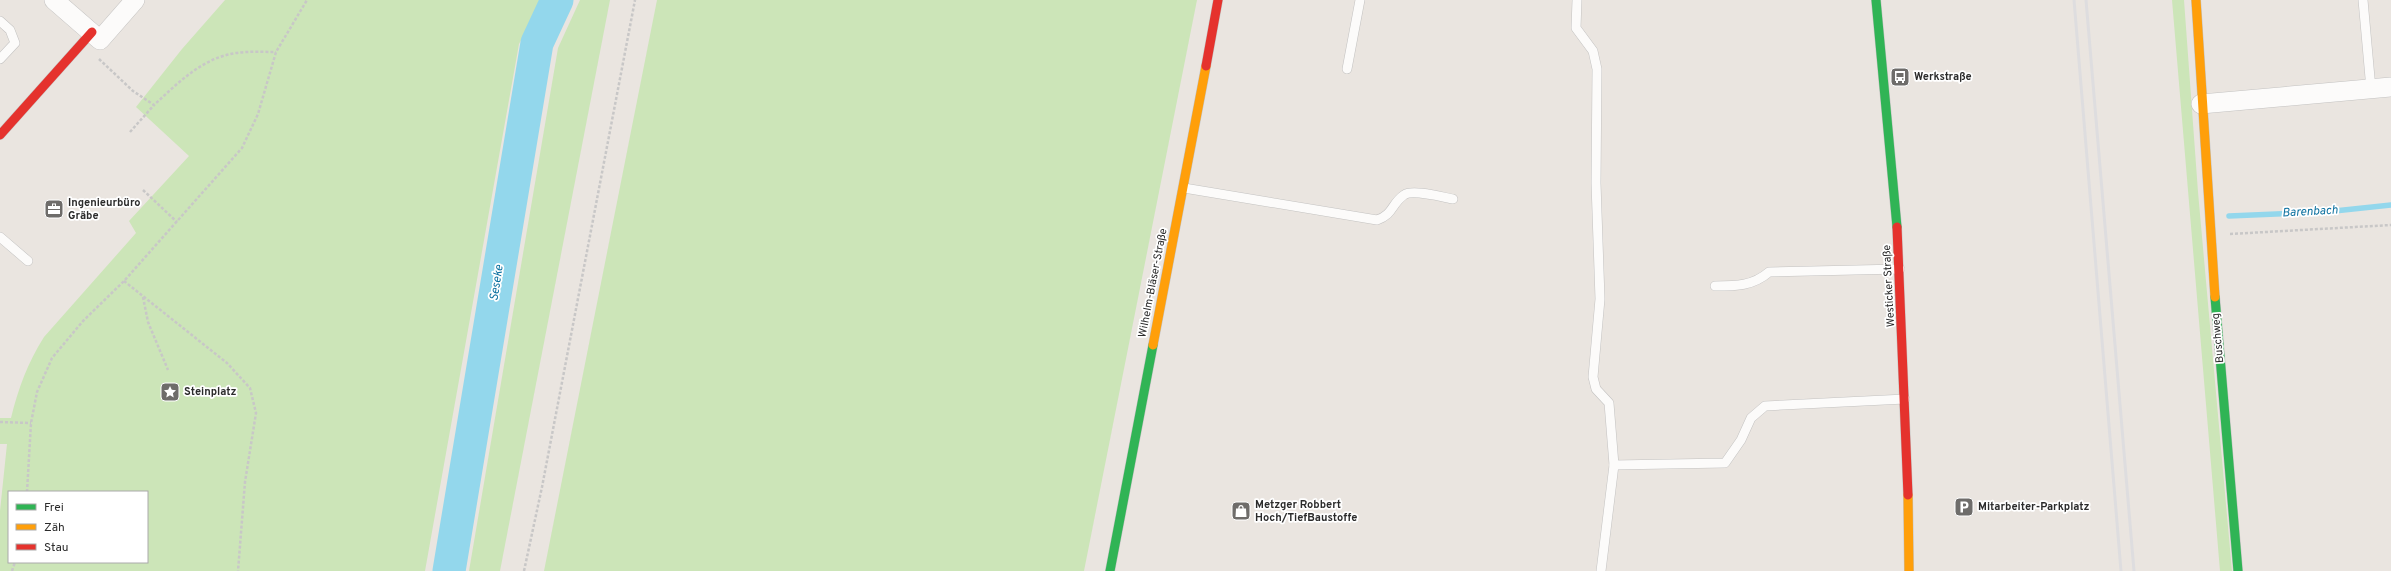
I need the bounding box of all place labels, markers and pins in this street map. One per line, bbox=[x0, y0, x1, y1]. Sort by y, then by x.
bus stop icon: Werkstraße bbox=[1889, 66, 1911, 88]
place label: Werkstraße bbox=[1914, 70, 1972, 84]
place label: Ingenieurbüro Gräbe bbox=[68, 196, 140, 223]
office icon: Ingenieurbüro Gräbe bbox=[43, 198, 65, 220]
place icon: Steinplatz bbox=[159, 381, 181, 403]
place label: Steinplatz bbox=[184, 385, 236, 399]
parking icon: Mitarbeiter-Parkplatz bbox=[1953, 496, 1975, 518]
place label: Metzger Robbert Hoch/TiefBaustoffe bbox=[1255, 498, 1357, 525]
shop icon: Metzger Robbert Hoch/TiefBaustoffe bbox=[1230, 500, 1252, 522]
place label: Mitarbeiter-Parkplatz bbox=[1978, 500, 2090, 514]

